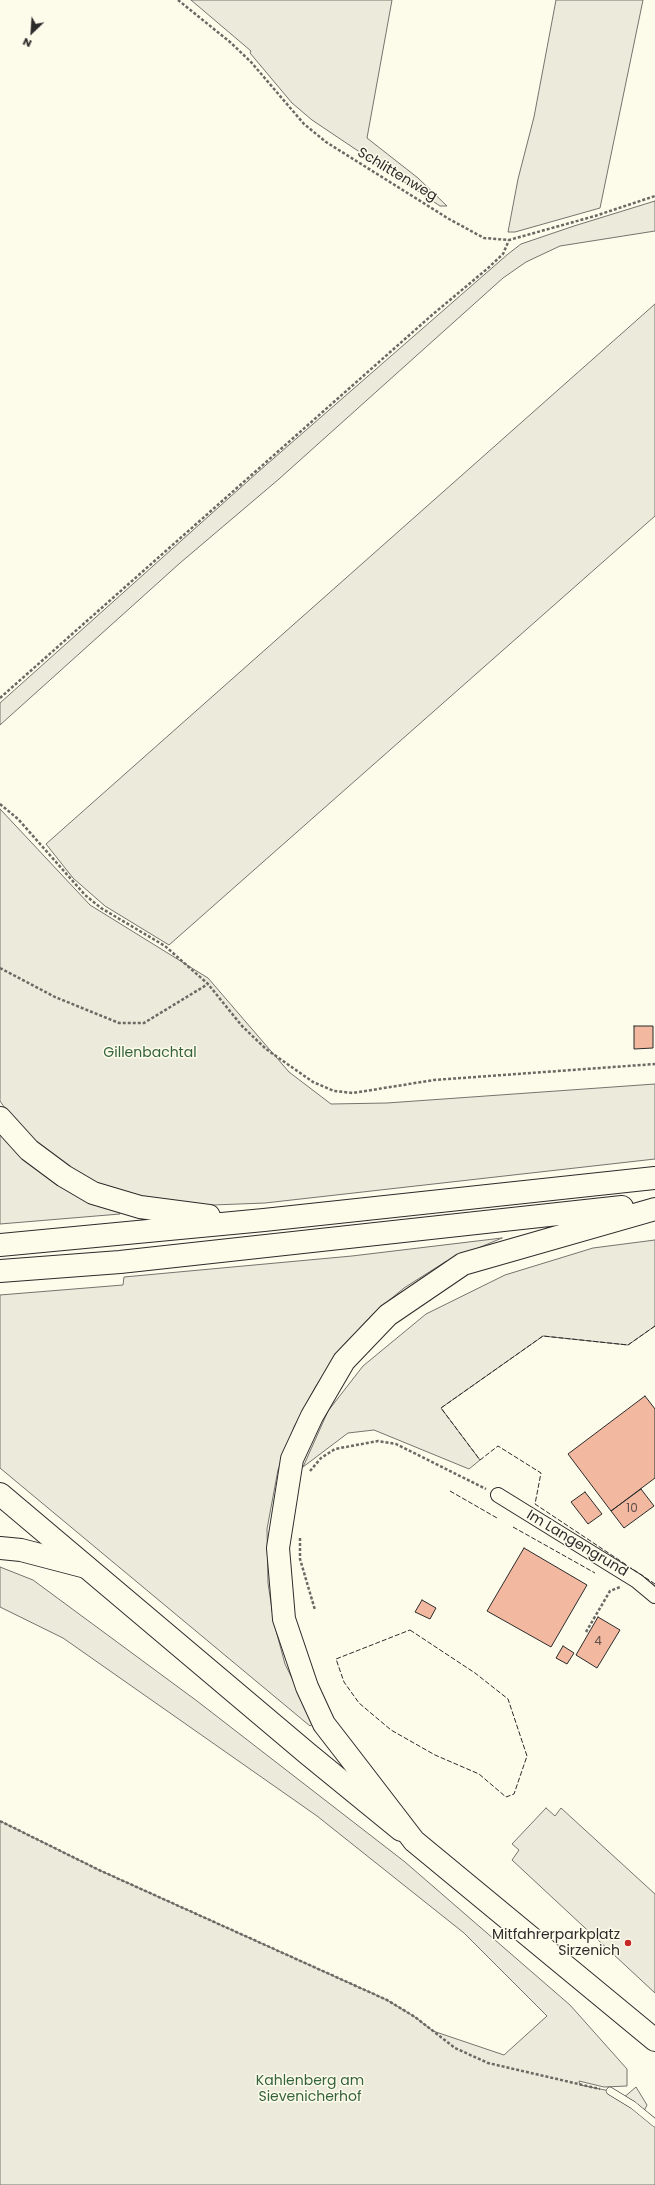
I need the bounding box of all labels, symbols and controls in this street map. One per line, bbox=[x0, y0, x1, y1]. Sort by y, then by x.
north arrow bbox=[12, 12, 52, 52]
text: N bbox=[20, 34, 34, 52]
street label: Schlittenweg bbox=[354, 145, 440, 205]
park label: Gillenbachtal bbox=[103, 1045, 197, 1061]
house number: 10 bbox=[626, 1502, 638, 1516]
street label: Im Langengrund bbox=[523, 1507, 631, 1581]
house number: 4 bbox=[594, 1635, 602, 1649]
place label: Mitfahrerparkplatz Sirzenich bbox=[492, 1927, 620, 1960]
marker: Mitfahrerparkplatz Sirzenich bbox=[623, 1938, 633, 1948]
park label: Kahlenberg am Sievenicherhof bbox=[256, 2073, 364, 2106]

